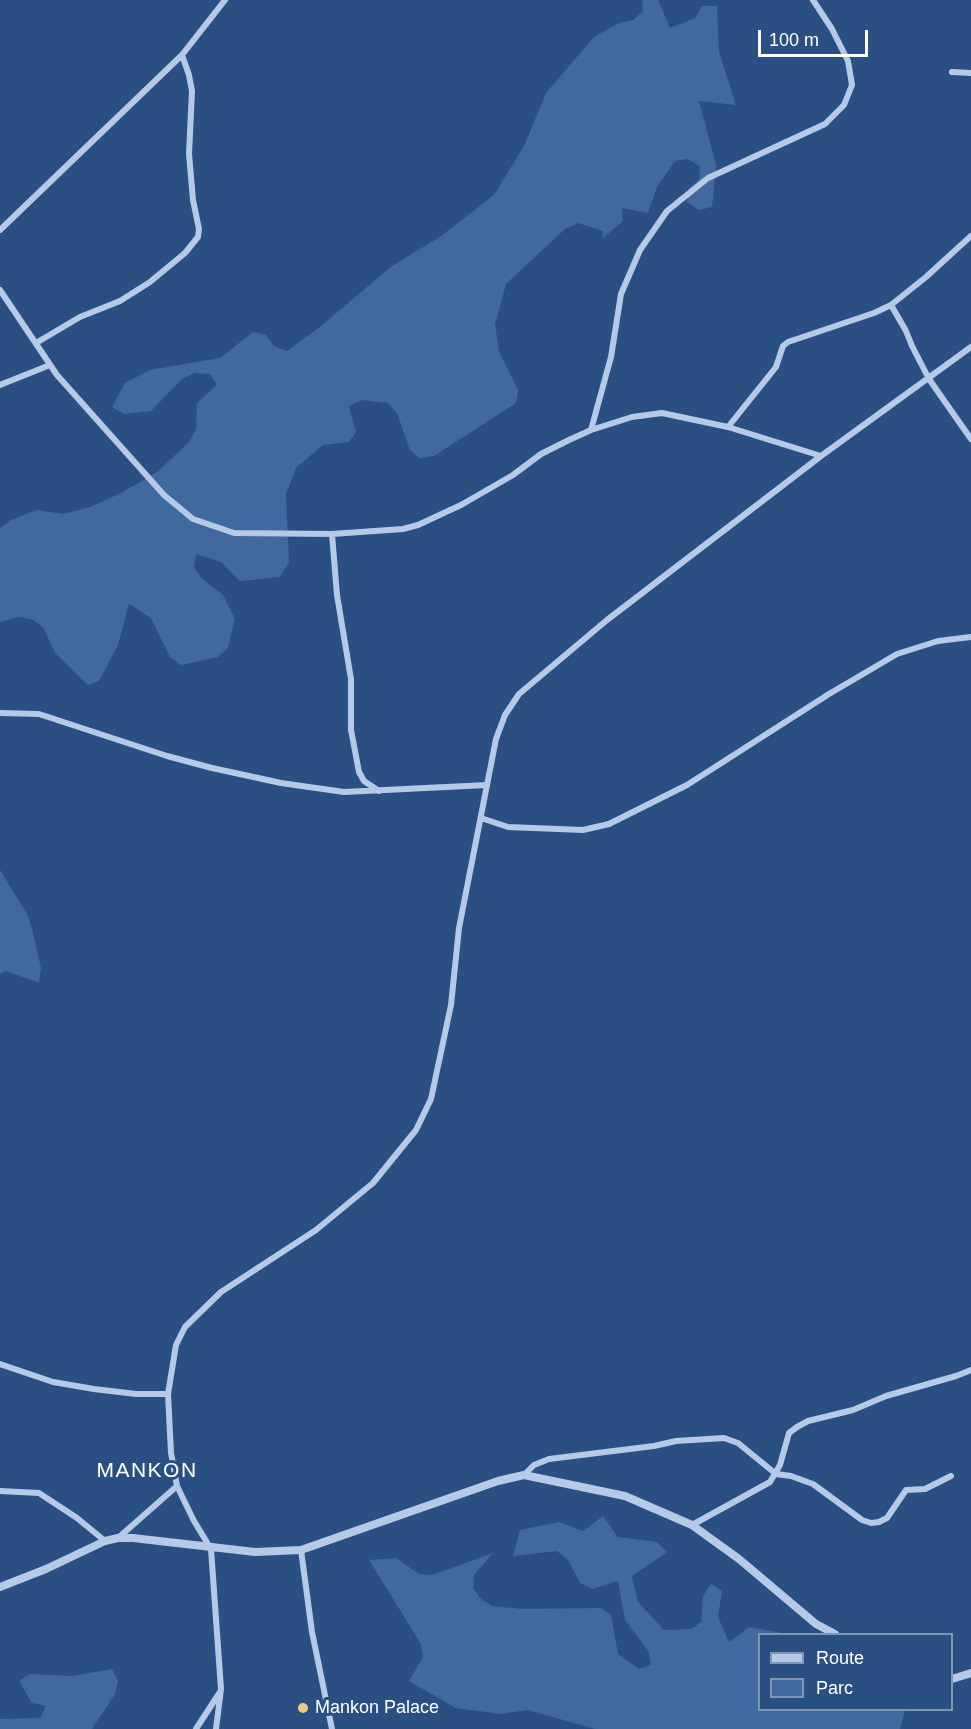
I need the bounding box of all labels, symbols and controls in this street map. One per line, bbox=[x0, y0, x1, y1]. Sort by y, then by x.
scale bar bbox=[761, 18, 870, 56]
text: 100 m bbox=[769, 30, 819, 50]
district label: MANKON bbox=[96, 1458, 198, 1484]
legend bbox=[758, 1633, 953, 1711]
text: Route bbox=[816, 1648, 864, 1668]
text: Parc bbox=[816, 1678, 853, 1698]
place label: Mankon Palace bbox=[315, 1697, 439, 1719]
marker: Mankon Palace bbox=[296, 1701, 310, 1715]

